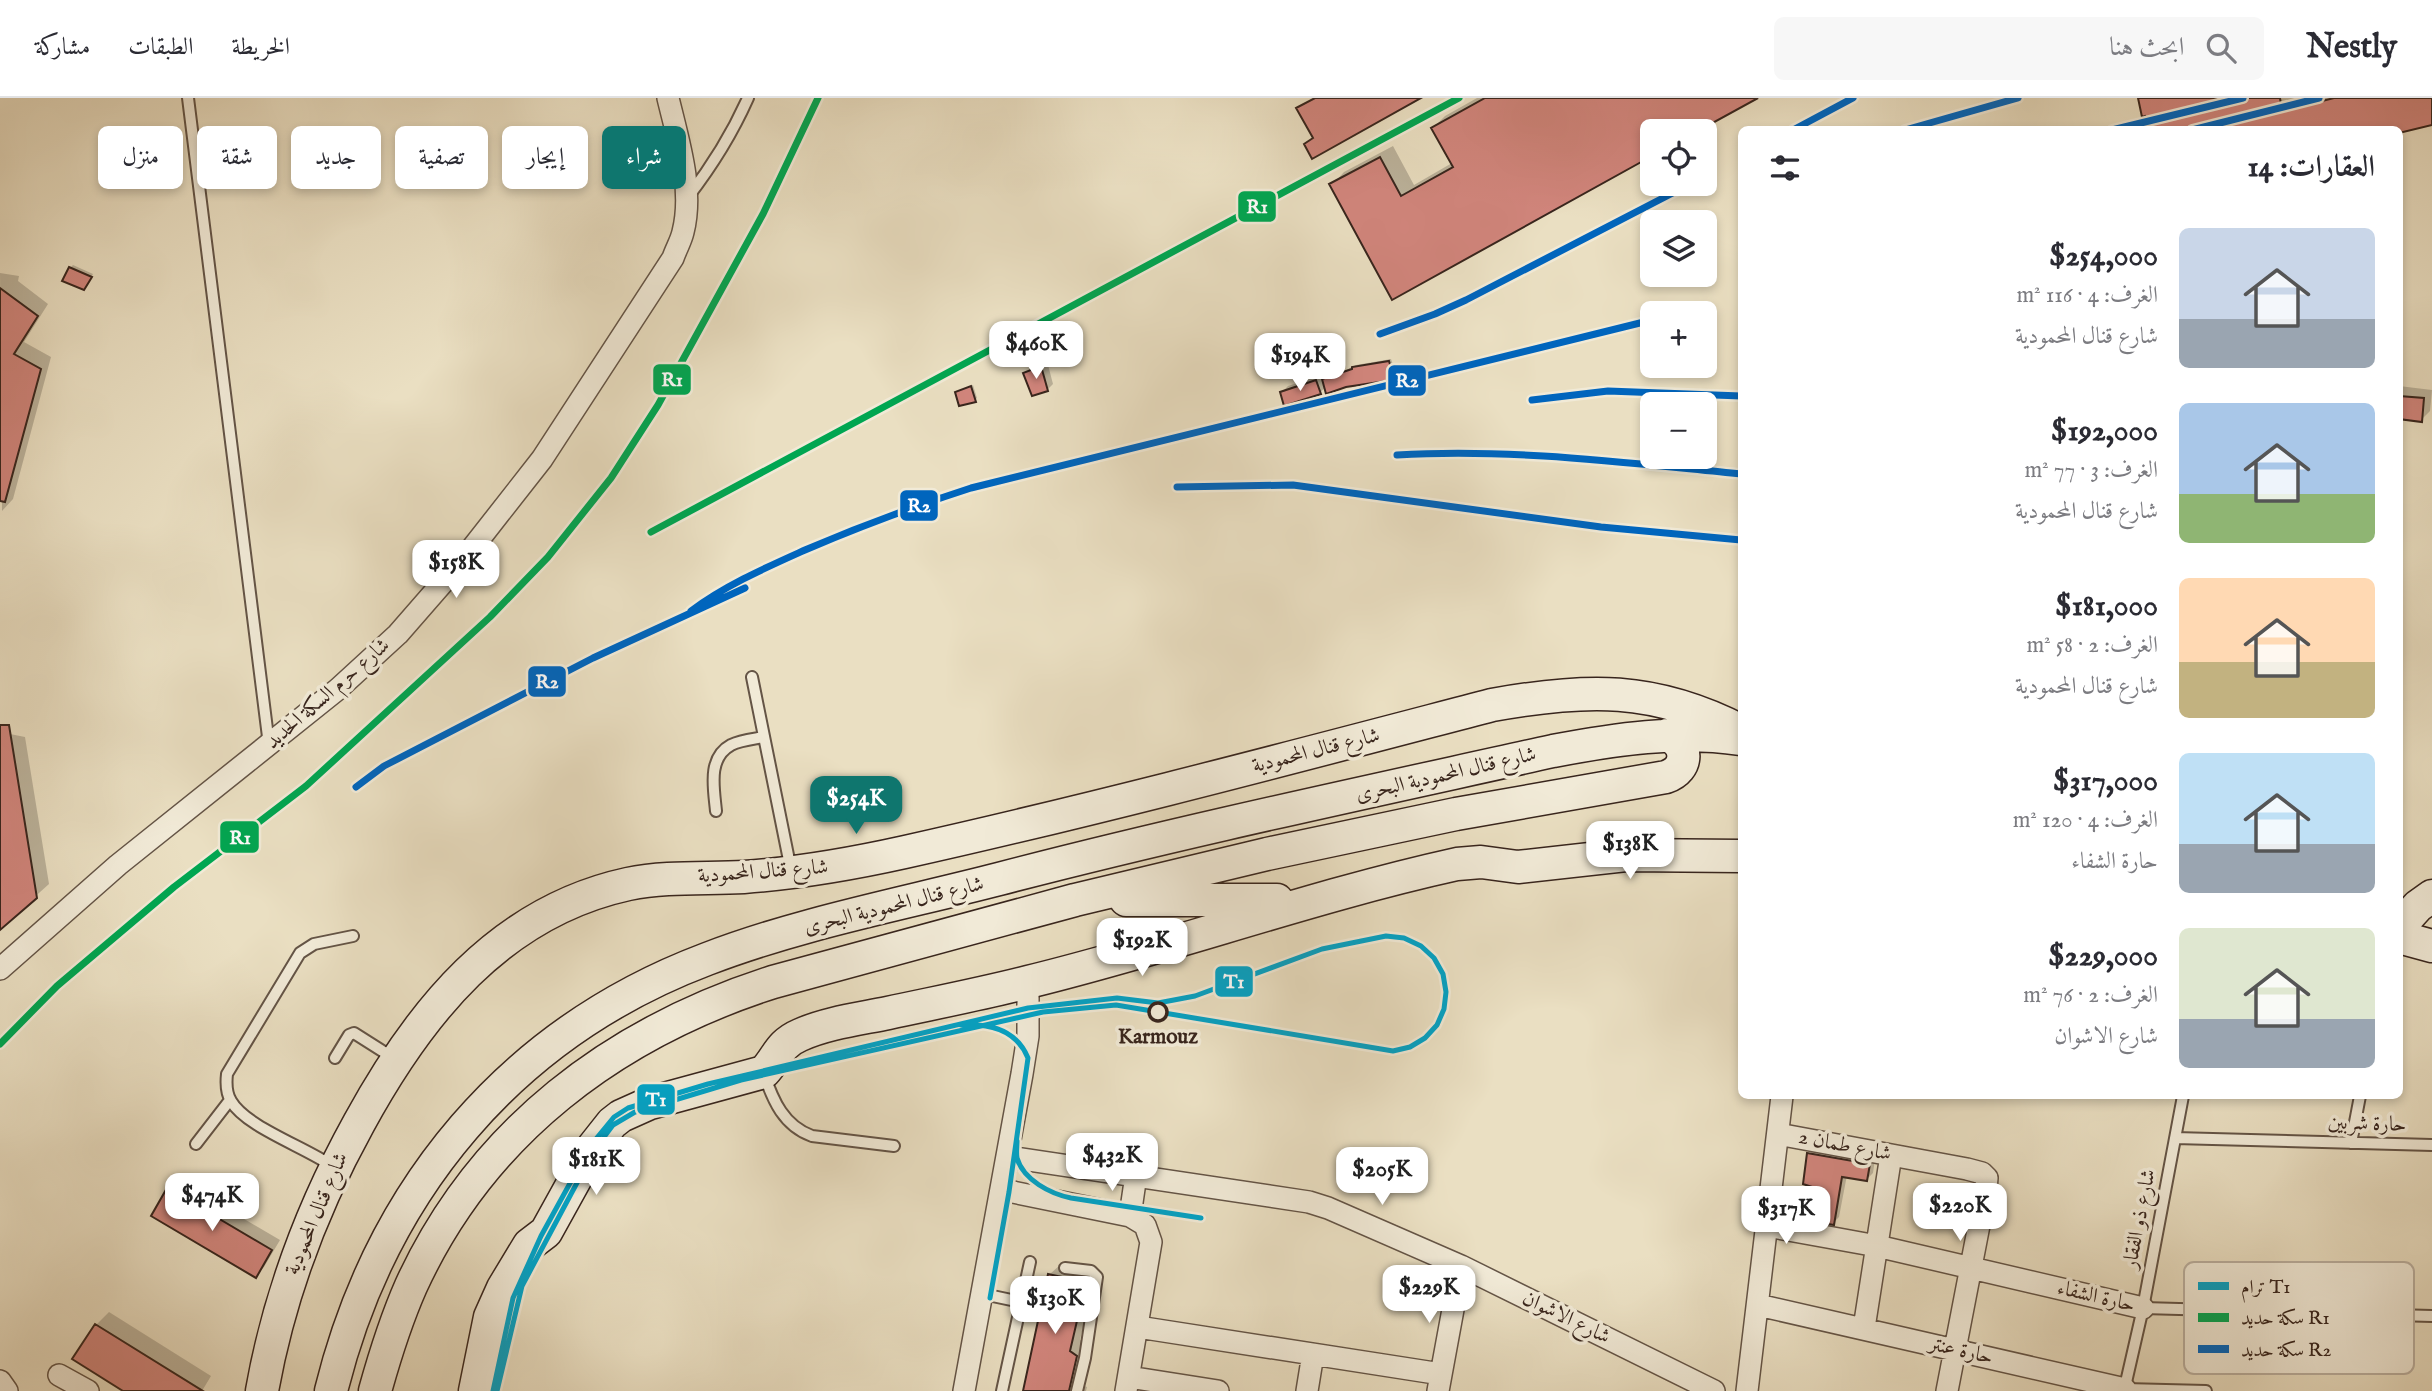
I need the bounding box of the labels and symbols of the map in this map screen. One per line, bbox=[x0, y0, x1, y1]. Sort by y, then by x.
line badge: R1 bbox=[1237, 190, 1277, 223]
text: R1 bbox=[1246, 196, 1268, 220]
pin: $460K bbox=[987, 322, 1085, 381]
pin: $194K bbox=[1251, 334, 1349, 393]
line badge: R1 bbox=[652, 363, 692, 396]
line badge: R2 bbox=[1387, 364, 1427, 397]
text: R1 bbox=[661, 369, 683, 393]
text: R2 bbox=[1395, 370, 1419, 394]
line badge: R2 bbox=[899, 489, 939, 522]
text: R2 bbox=[907, 495, 931, 519]
pin: $158K bbox=[407, 540, 505, 600]
street label: شارع حرم السكة الحديد bbox=[260, 632, 398, 758]
line badge: R2 bbox=[527, 665, 567, 698]
text: R2 bbox=[535, 671, 559, 695]
street label: شارع قنال المحمودية bbox=[1249, 722, 1383, 783]
street label: شارع قنال المحمودية البحرى bbox=[1353, 741, 1540, 812]
pin: $254K bbox=[807, 776, 905, 836]
line badge: R1 bbox=[219, 820, 260, 854]
pin: $138K bbox=[1581, 822, 1679, 881]
text: R1 bbox=[229, 827, 251, 851]
street label: شارع قنال المحمودية bbox=[697, 854, 829, 893]
street label: شارع قنال المحمودية البحرى bbox=[801, 871, 988, 944]
pin: $192K bbox=[1093, 918, 1191, 978]
line badge: T1 bbox=[1214, 965, 1254, 998]
text: T1 bbox=[1223, 971, 1244, 995]
marker: Karmouz bbox=[1148, 1002, 1168, 1022]
place label: Karmouz bbox=[1118, 1024, 1198, 1051]
line badge: T1 bbox=[636, 1083, 676, 1116]
text: T1 bbox=[645, 1089, 666, 1113]
street label: حارة شربين bbox=[2327, 1109, 2407, 1139]
street label: شارع طمان 2 bbox=[1796, 1124, 1894, 1171]
pin: $432K bbox=[1063, 1134, 1161, 1193]
pin: $181K bbox=[547, 1138, 645, 1197]
pin: $205K bbox=[1333, 1148, 1431, 1207]
street label: شارع قنال المحمودية bbox=[279, 1149, 358, 1281]
street label: شارع ذو الفقار bbox=[2117, 1167, 2166, 1274]
pin: $474K bbox=[163, 1174, 261, 1233]
pin: $220K bbox=[1911, 1184, 2009, 1243]
pin: $317K bbox=[1737, 1186, 1835, 1246]
legend bbox=[2184, 1262, 2414, 1374]
pin: $229K bbox=[1380, 1266, 1478, 1325]
street label: حارة الشفاء bbox=[2054, 1275, 2138, 1319]
pin: $130K bbox=[1006, 1276, 1104, 1336]
text: ترام T1 bbox=[2241, 1276, 2290, 1303]
street label: شارع الاشوان bbox=[1516, 1285, 1615, 1354]
text: سكة حديد R1 bbox=[2241, 1307, 2330, 1331]
street label: حارة عنتر bbox=[1924, 1330, 1996, 1371]
text: سكة حديد R2 bbox=[2241, 1339, 2331, 1363]

